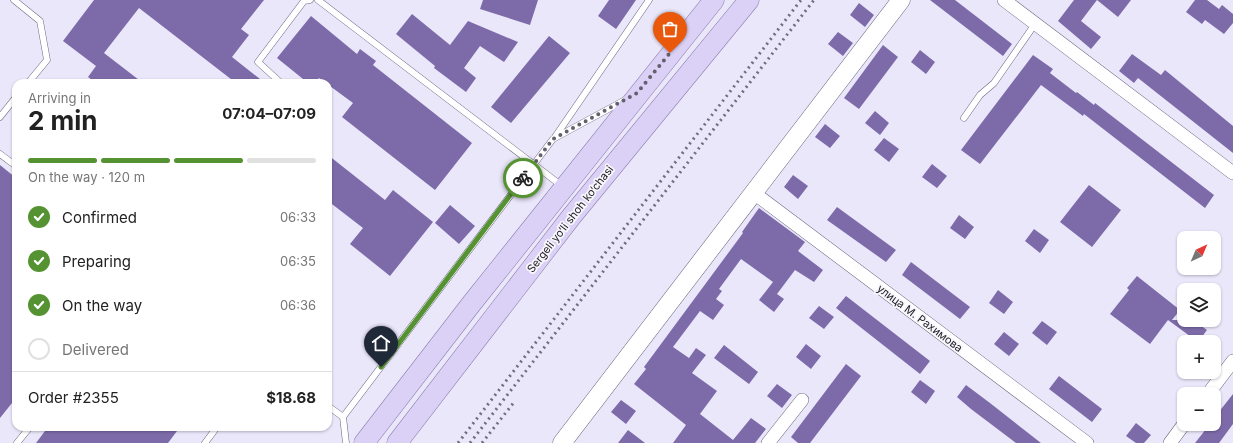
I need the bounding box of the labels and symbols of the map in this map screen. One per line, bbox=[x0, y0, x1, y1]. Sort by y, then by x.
pin bbox=[653, 12, 687, 53]
courier bbox=[503, 158, 543, 198]
street label: Sergeli yo‘li shoh ko‘chasi bbox=[524, 163, 616, 275]
north arrow bbox=[1177, 231, 1221, 275]
street label: улица М. Рахимова bbox=[874, 281, 966, 355]
pin bbox=[364, 326, 398, 367]

